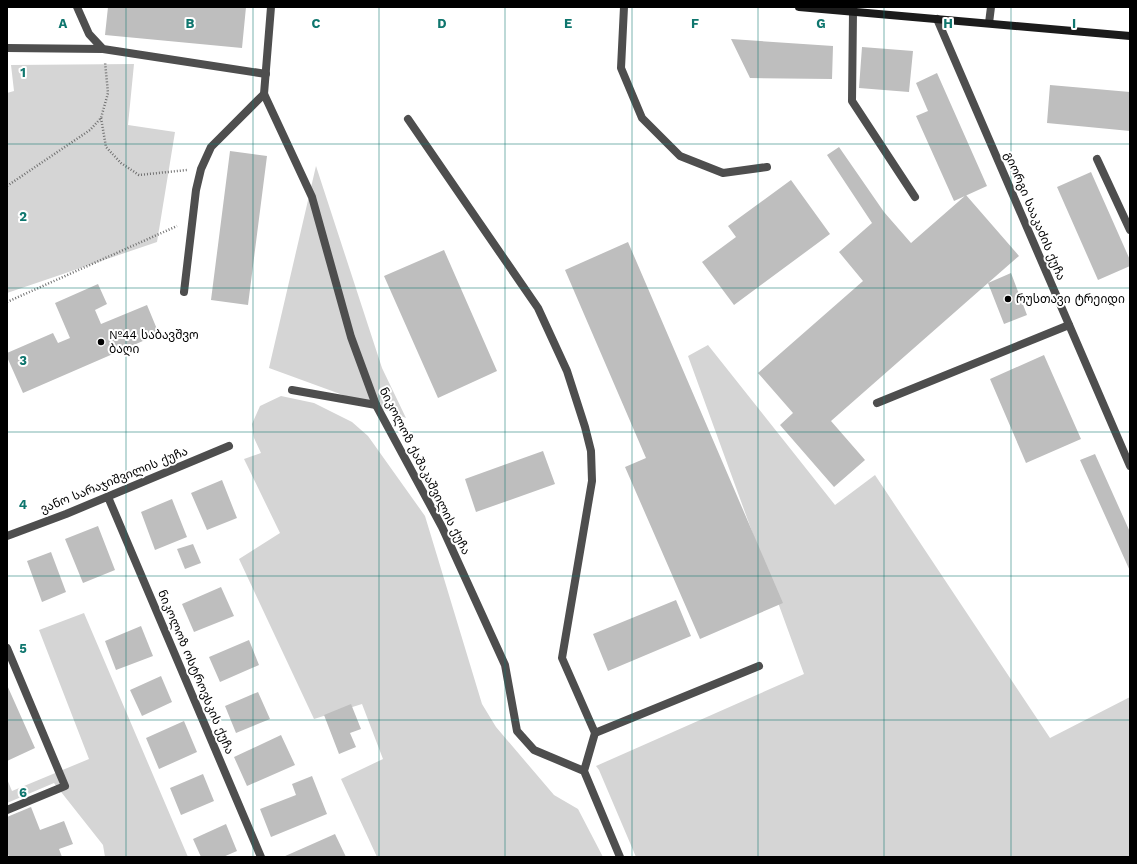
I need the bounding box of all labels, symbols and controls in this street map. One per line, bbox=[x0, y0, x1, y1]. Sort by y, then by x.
text: A bbox=[59, 16, 68, 31]
text: B bbox=[186, 16, 195, 31]
text: C bbox=[312, 16, 321, 31]
text: D bbox=[437, 16, 447, 31]
text: E bbox=[564, 16, 572, 31]
text: F bbox=[691, 16, 699, 31]
text: G bbox=[816, 16, 826, 31]
text: H bbox=[943, 16, 953, 31]
text: I bbox=[1072, 16, 1076, 31]
text: 1 bbox=[20, 65, 26, 80]
street label: გიორგი სააკაძის ქუჩა bbox=[1002, 150, 1068, 282]
text: 2 bbox=[19, 209, 27, 224]
place label: რუსთავი ტრეიდი bbox=[1016, 292, 1125, 307]
marker: რუსთავი ტრეიდი bbox=[1003, 294, 1013, 304]
place label: №44 საბავშვო ბაღი bbox=[109, 328, 199, 357]
marker: №44 საბავშვო ბაღი bbox=[96, 337, 106, 347]
text: 3 bbox=[19, 353, 27, 368]
street label: ნიკოლოზ ქაშაკაშვილის ქუჩა bbox=[376, 385, 473, 557]
street label: ვანო სარაჯიშვილის ქუჩა bbox=[38, 444, 190, 517]
text: 4 bbox=[19, 497, 28, 512]
street label: ნიკოლოზ ოსტროვსკის ქუჩა bbox=[154, 588, 237, 757]
text: 5 bbox=[19, 641, 27, 656]
text: 6 bbox=[19, 785, 27, 800]

